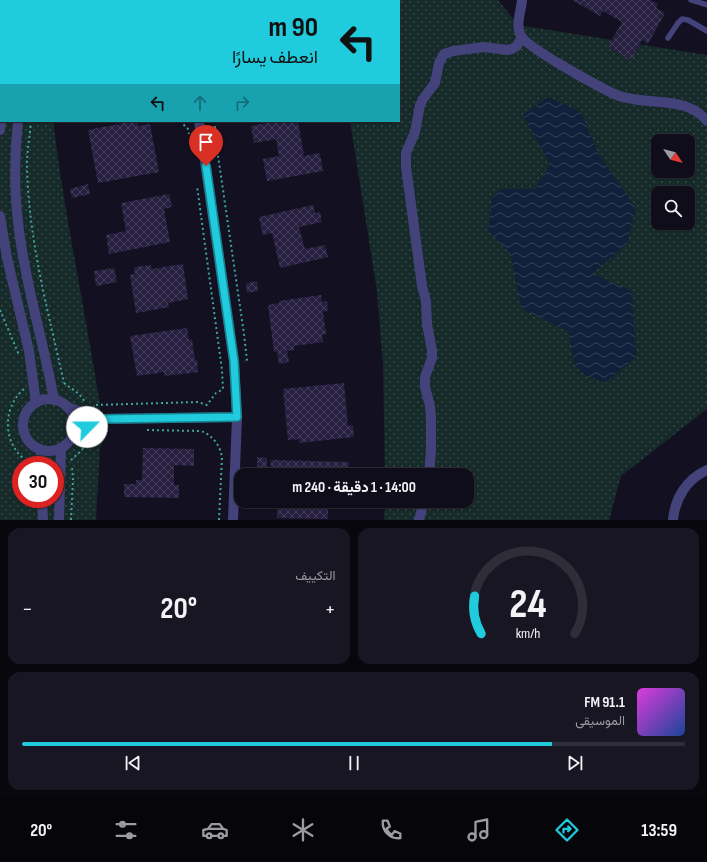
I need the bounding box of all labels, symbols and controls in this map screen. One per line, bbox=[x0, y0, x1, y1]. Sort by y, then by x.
text: 90 m bbox=[268, 11, 318, 44]
icon: left bbox=[332, 16, 384, 68]
text: انعطف يسارًا bbox=[232, 47, 318, 68]
icon: left bbox=[147, 92, 169, 114]
icon: ahead bbox=[189, 92, 211, 114]
icon: right bbox=[231, 92, 253, 114]
pin bbox=[189, 125, 223, 166]
icon: arrive bbox=[195, 131, 217, 153]
north arrow bbox=[651, 134, 695, 178]
map controls bbox=[651, 134, 695, 230]
button: search bbox=[651, 186, 695, 230]
position arrow bbox=[66, 406, 108, 448]
speed limit sign: 30 bbox=[12, 456, 64, 508]
text: 14:00 · 1 دقيقة · 240 m bbox=[292, 478, 416, 497]
text: التكييف bbox=[295, 568, 336, 584]
text: 24 bbox=[510, 580, 547, 629]
text: 20° bbox=[160, 591, 197, 627]
text: − bbox=[22, 596, 33, 623]
text: + bbox=[325, 596, 336, 623]
text: km/h bbox=[516, 625, 541, 642]
text: 91.1 FM bbox=[584, 693, 625, 712]
text: الموسيقى bbox=[575, 713, 625, 729]
icon: previous bbox=[122, 752, 144, 774]
icon: pause bbox=[343, 752, 365, 774]
icon: next bbox=[564, 752, 586, 774]
icon: filters bbox=[112, 816, 140, 844]
icon: car bbox=[201, 816, 229, 844]
icon: climate bbox=[289, 816, 317, 844]
icon: phone bbox=[377, 816, 405, 844]
icon: music bbox=[465, 816, 493, 844]
icon: directions bbox=[553, 816, 581, 844]
text: 20° bbox=[30, 820, 52, 841]
text: 13:59 bbox=[641, 820, 677, 841]

